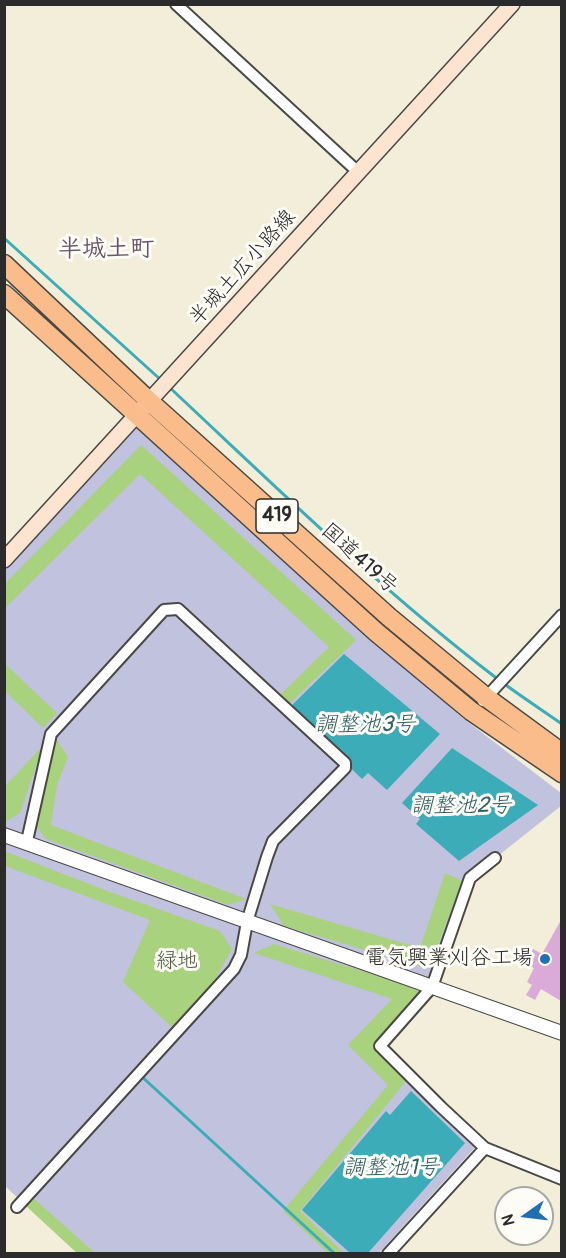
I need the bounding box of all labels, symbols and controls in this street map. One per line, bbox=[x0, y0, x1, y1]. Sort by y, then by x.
street label: 半城土広小路線 bbox=[184, 205, 302, 331]
district label: 半城土町 bbox=[58, 236, 154, 264]
road number: 419 bbox=[256, 499, 298, 533]
street label: 国道419号 bbox=[316, 518, 402, 600]
water label: 調整池3号 bbox=[315, 712, 415, 738]
water label: 調整池2号 bbox=[411, 793, 511, 819]
place label: 電気興業刈谷工場 bbox=[365, 946, 533, 972]
park label: 緑地 bbox=[156, 949, 198, 975]
marker: 電気興業刈谷工場 bbox=[538, 952, 552, 966]
water label: 調整池1号 bbox=[343, 1155, 439, 1181]
north arrow bbox=[494, 1186, 554, 1246]
text: N bbox=[497, 1212, 519, 1228]

